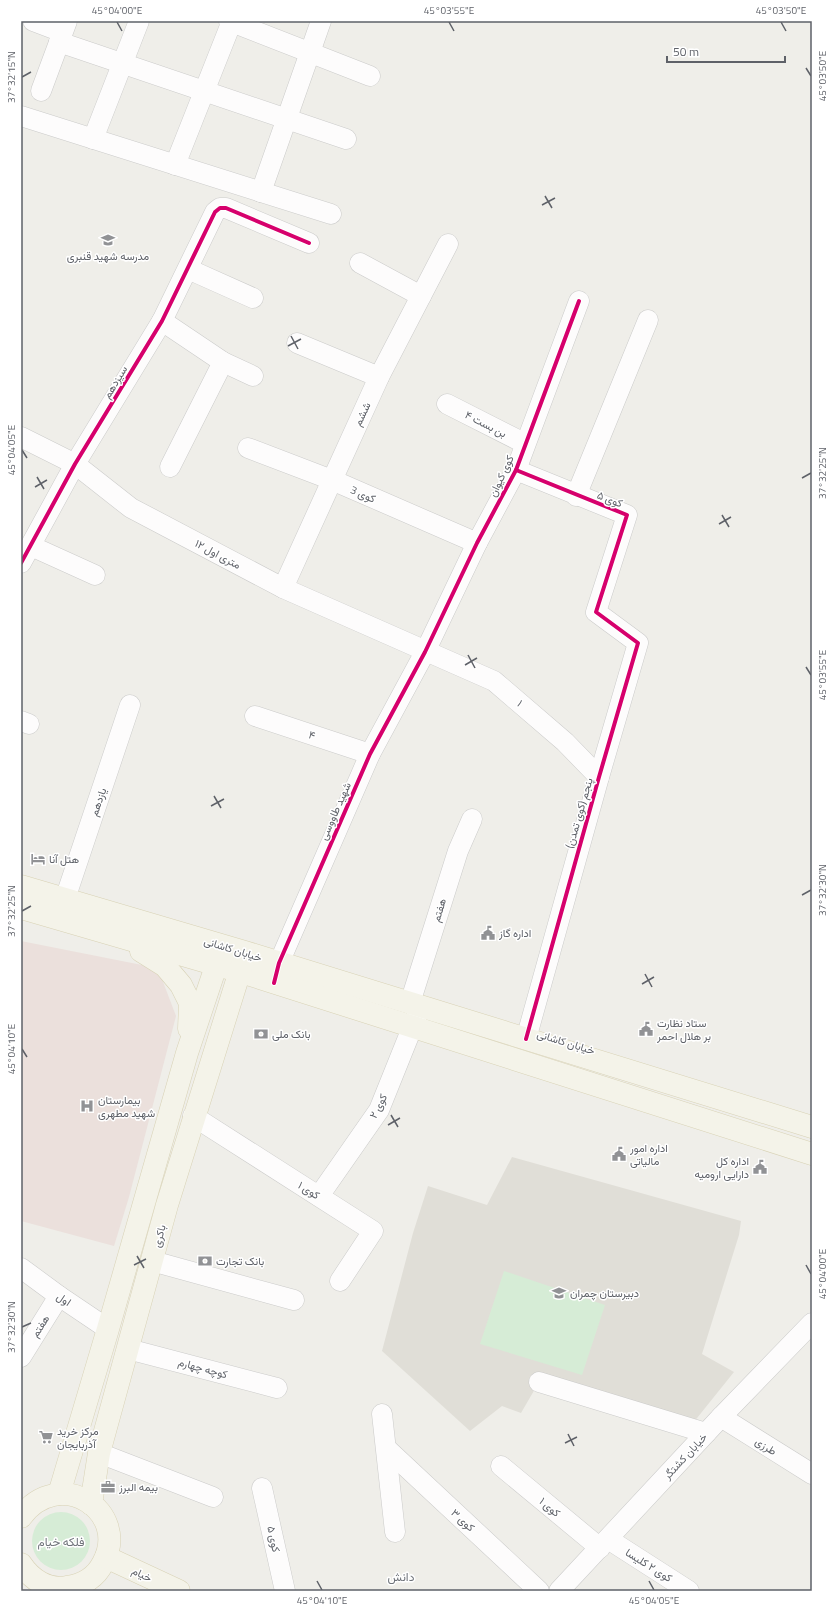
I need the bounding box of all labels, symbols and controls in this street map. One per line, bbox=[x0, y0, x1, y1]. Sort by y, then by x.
text: 45°04'00"E bbox=[92, 3, 143, 18]
text: 45°03'55"E bbox=[424, 3, 475, 18]
text: 45°03'50"E bbox=[756, 3, 807, 18]
scale bar bbox=[667, 38, 785, 64]
text: 50 m bbox=[673, 42, 699, 61]
text: 45°03'50"E bbox=[815, 50, 830, 101]
text: 37°32'15"N bbox=[4, 51, 19, 103]
school or university icon: مدرسه شهید قنبری bbox=[100, 232, 116, 248]
place label: مدرسه شهید قنبری bbox=[67, 248, 149, 264]
street label: سیزدهم bbox=[99, 362, 131, 402]
street label: ششم bbox=[349, 399, 375, 429]
street label: بن بست ۴ bbox=[462, 407, 510, 441]
text: 45°04'05"E bbox=[4, 424, 19, 475]
text: 37°32'25"N bbox=[815, 447, 830, 499]
street label: کوی کیوان bbox=[484, 452, 518, 499]
street label: کوی 3 bbox=[348, 482, 378, 507]
street label: کوی ۵ bbox=[595, 487, 625, 511]
street label: ۱۲ متری اول bbox=[192, 535, 244, 573]
text: 45°03'55"E bbox=[815, 649, 830, 700]
street label: ۱ bbox=[514, 696, 526, 710]
street label: ۴ bbox=[307, 726, 317, 744]
street label: پنجم (کوی تمدن) bbox=[561, 776, 597, 850]
street label: شهید طاووسی bbox=[315, 779, 355, 843]
street label: یازدهم bbox=[86, 786, 110, 818]
hotel icon: هتل آنا bbox=[30, 851, 46, 867]
place label: هتل آنا bbox=[49, 851, 80, 867]
text: 37°32'30"N bbox=[815, 864, 830, 916]
text: 37°32'25"N bbox=[4, 885, 19, 937]
street label: هفتم bbox=[428, 896, 450, 924]
public building icon: اداره گاز bbox=[480, 925, 496, 941]
place label: اداره گاز bbox=[498, 925, 531, 941]
street label: خیابان کاشانی bbox=[202, 933, 264, 965]
place label: ستاد نظارت بر هلال احمر bbox=[656, 1015, 711, 1044]
public building icon: ستاد نظارت بر هلال احمر bbox=[638, 1021, 654, 1037]
text: 45°04'10"E bbox=[4, 1023, 19, 1074]
bank icon: بانک ملی bbox=[253, 1026, 269, 1042]
place label: بانک ملی bbox=[272, 1026, 311, 1042]
street label: خیابان کاشانی bbox=[535, 1026, 597, 1058]
street label: کوی ۲ bbox=[365, 1091, 391, 1121]
place label: بیمارستان شهید مطهری bbox=[98, 1092, 156, 1121]
hospital icon: بیمارستان شهید مطهری bbox=[79, 1098, 95, 1114]
place label: اداره امور مالیاتی bbox=[629, 1140, 668, 1169]
public building icon: اداره امور مالیاتی bbox=[611, 1146, 627, 1162]
place label: اداره کل دارایی ارومیه bbox=[695, 1153, 749, 1182]
public building icon: اداره کل دارایی ارومیه bbox=[752, 1159, 768, 1175]
street label: کوی ۱ bbox=[295, 1177, 323, 1203]
street label: باکری bbox=[148, 1223, 170, 1249]
text: 45°04'00"E bbox=[815, 1248, 830, 1299]
bank icon: بانک تجارت bbox=[197, 1253, 213, 1269]
place label: بانک تجارت bbox=[216, 1253, 264, 1269]
school or university icon: دبیرستان چمران bbox=[551, 1285, 567, 1301]
place label: دبیرستان چمران bbox=[570, 1285, 639, 1301]
street label: اول bbox=[54, 1288, 74, 1310]
text: 37°32'30"N bbox=[4, 1301, 19, 1353]
street label: هفتم bbox=[27, 1311, 53, 1340]
street label: کوچه چهارم bbox=[177, 1354, 230, 1382]
place label: مرکز خرید آذربایجان bbox=[57, 1423, 99, 1452]
supermarket icon: مرکز خرید آذربایجان bbox=[38, 1429, 54, 1445]
street label: خیابان کشتگر bbox=[659, 1429, 711, 1484]
street label: طرزی bbox=[752, 1433, 780, 1459]
office icon: بیمه البرز bbox=[100, 1479, 116, 1495]
place label: بیمه البرز bbox=[118, 1479, 158, 1495]
street label: کوی ۱ bbox=[536, 1493, 564, 1521]
street label: کوی ۳ bbox=[448, 1505, 478, 1535]
street label: کوی ۵ bbox=[263, 1524, 285, 1554]
district label: فلکه خیام bbox=[38, 1532, 84, 1551]
street label: کوی ۲ کلیسا bbox=[622, 1544, 676, 1586]
street label: خیام bbox=[129, 1562, 155, 1586]
district label: دانش bbox=[388, 1567, 415, 1586]
text: 45°04'10"E bbox=[297, 1593, 348, 1608]
text: 45°04'05"E bbox=[629, 1593, 680, 1608]

